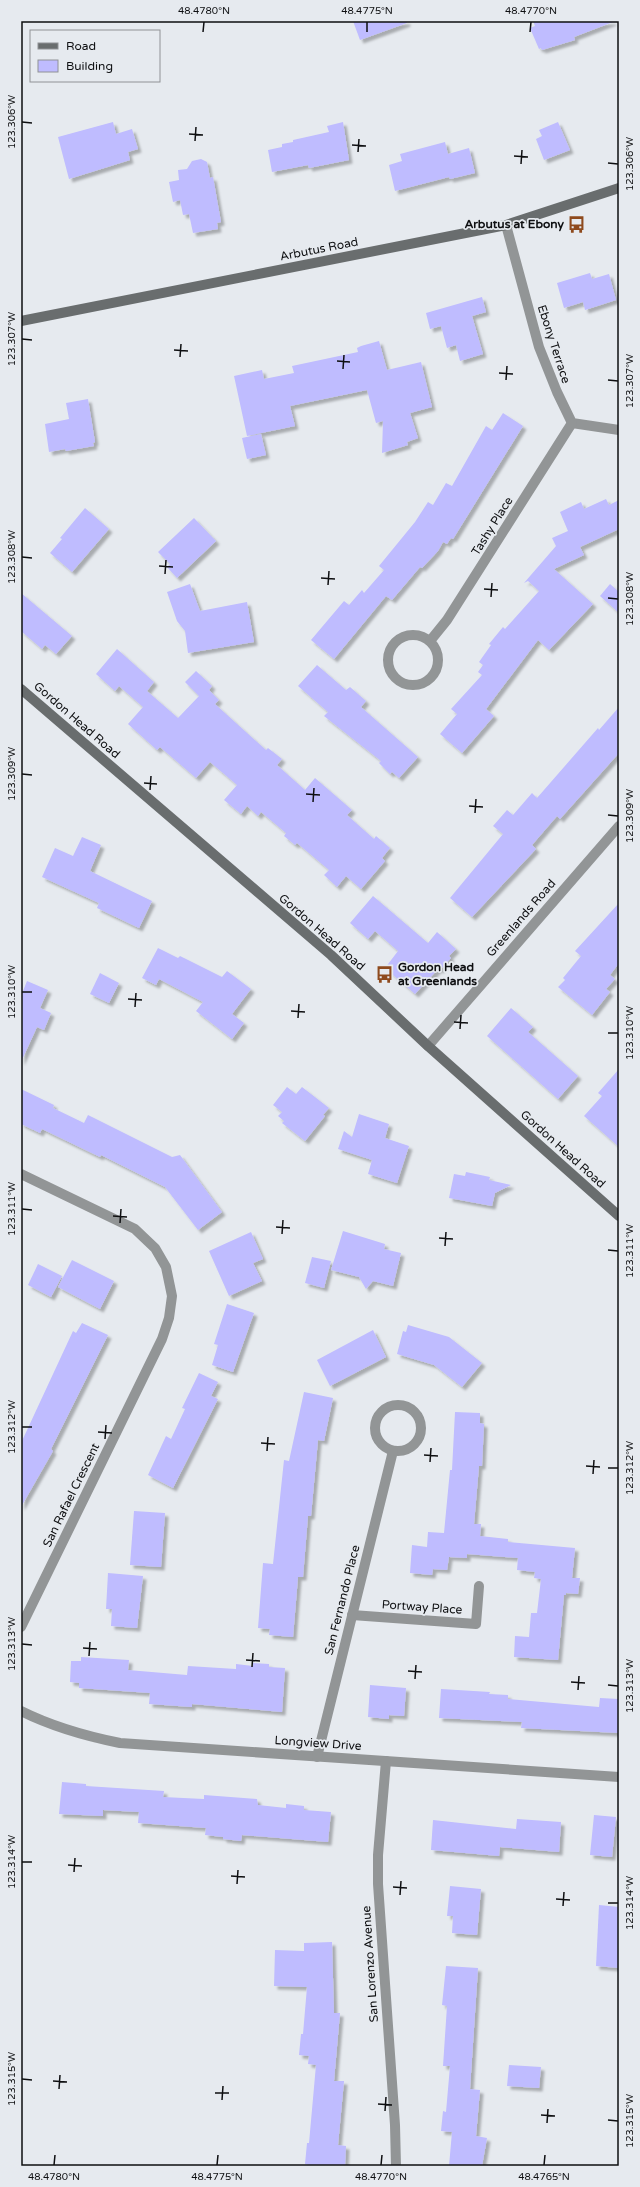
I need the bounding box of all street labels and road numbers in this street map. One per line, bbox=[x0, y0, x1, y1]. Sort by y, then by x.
street label: Arbutus Road bbox=[279, 235, 359, 263]
street label: Ebony Terrace bbox=[535, 303, 573, 385]
street label: Tashy Place bbox=[468, 494, 516, 558]
street label: Gordon Head Road bbox=[31, 679, 123, 761]
street label: Greenlands Road bbox=[484, 876, 558, 960]
street label: Gordon Head Road bbox=[276, 891, 368, 973]
street label: Gordon Head Road bbox=[518, 1107, 608, 1191]
street label: San Rafael Crescent bbox=[40, 1440, 102, 1549]
street label: San Fernando Place bbox=[322, 1543, 363, 1657]
street label: Portway Place bbox=[381, 1597, 463, 1617]
street label: Longview Drive bbox=[274, 1733, 362, 1753]
street label: San Lorenzo Avenue bbox=[359, 1905, 381, 2023]

